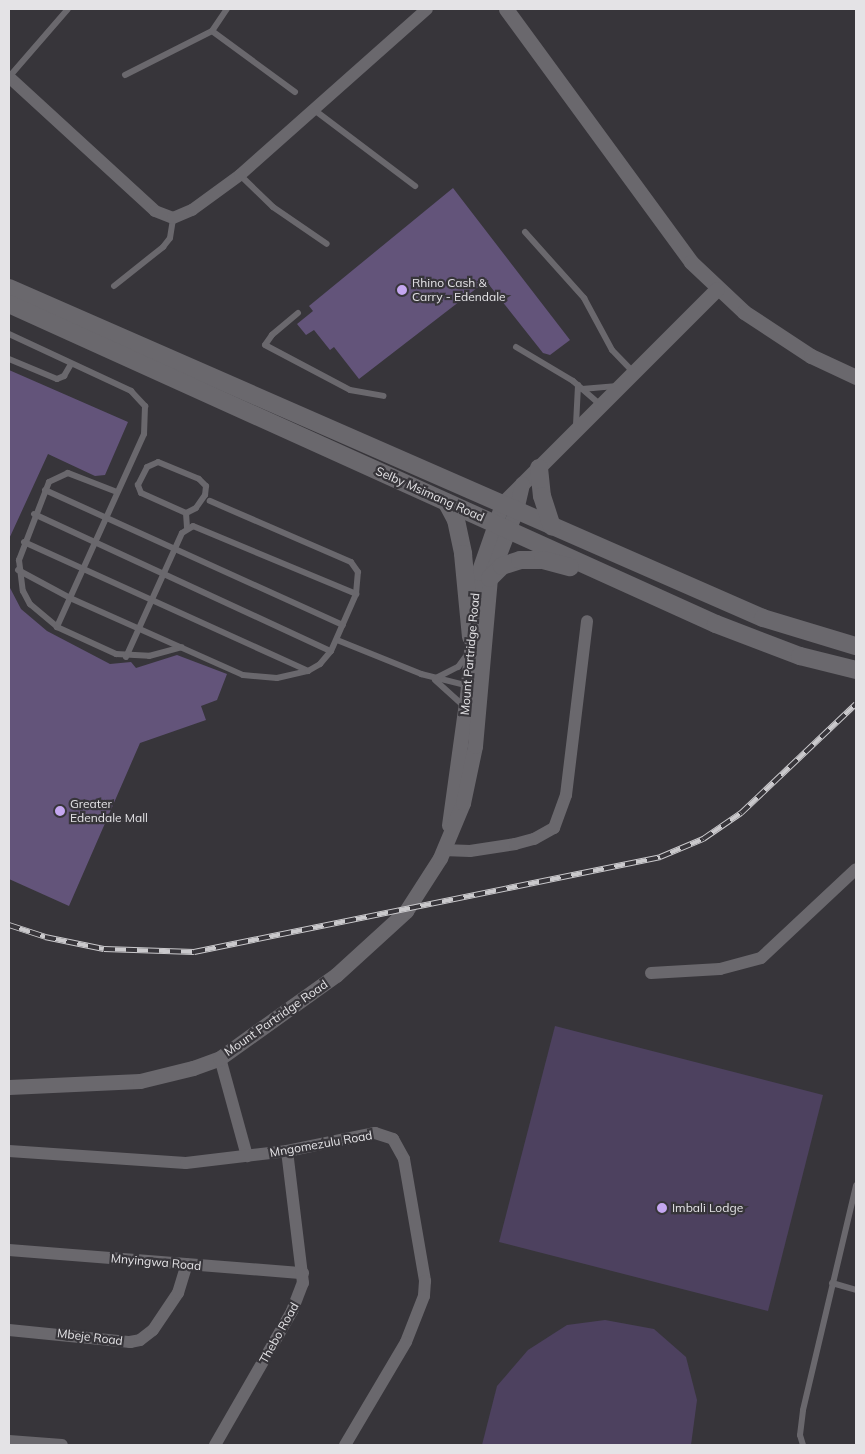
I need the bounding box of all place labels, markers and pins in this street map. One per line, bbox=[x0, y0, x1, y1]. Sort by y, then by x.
place label: Rhino Cash & Carry - Edendale bbox=[412, 276, 506, 304]
marker: Rhino Cash & Carry - Edendale bbox=[396, 284, 408, 296]
place label: Greater Edendale Mall bbox=[70, 797, 148, 825]
marker: Greater Edendale Mall bbox=[54, 805, 66, 817]
place label: Imbali Lodge bbox=[672, 1201, 743, 1215]
marker: Imbali Lodge bbox=[656, 1202, 668, 1214]

